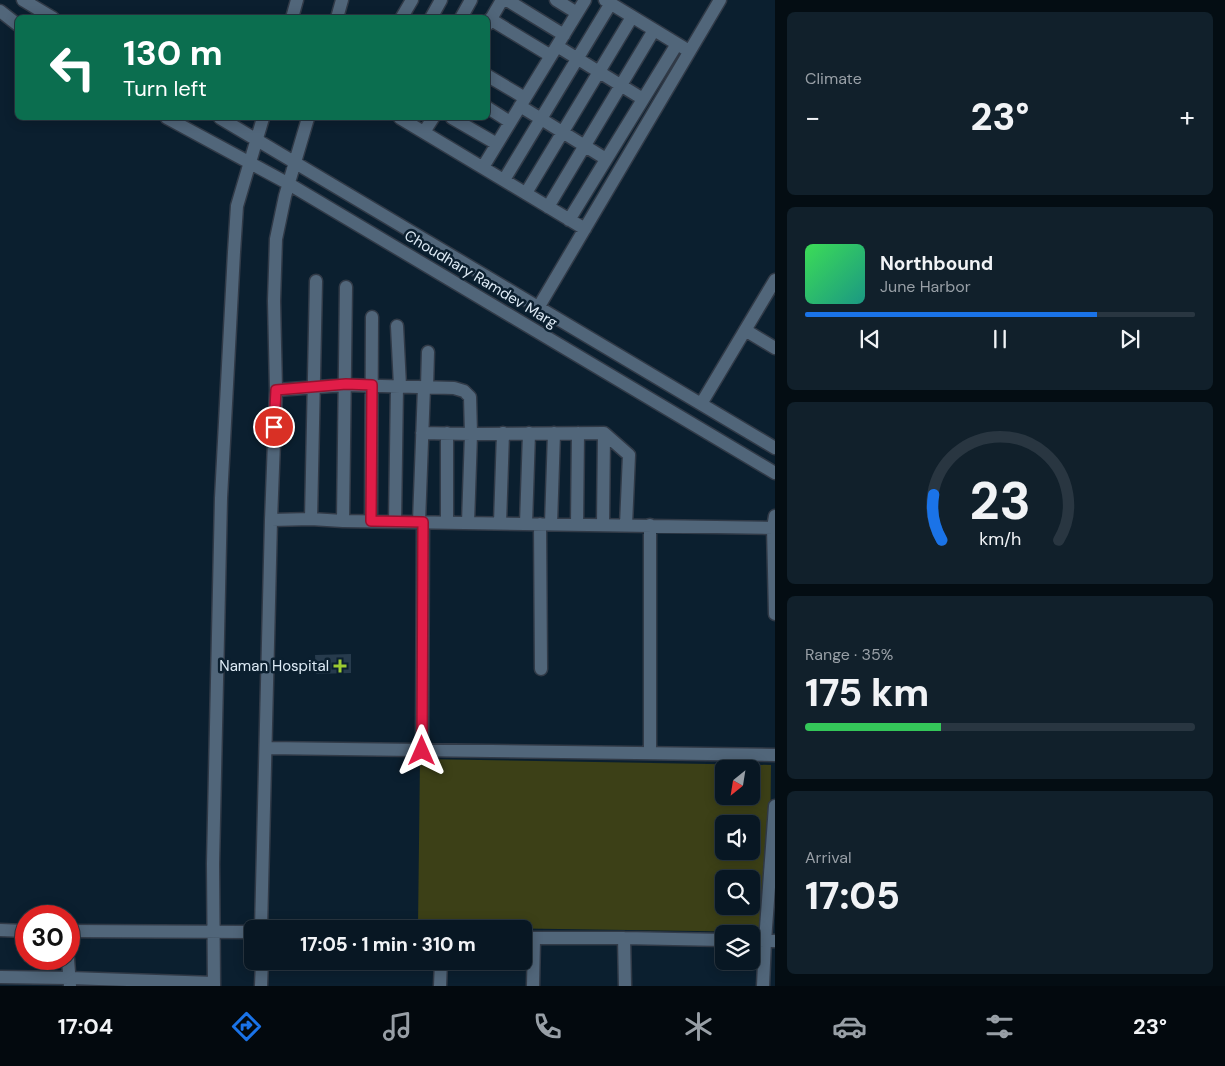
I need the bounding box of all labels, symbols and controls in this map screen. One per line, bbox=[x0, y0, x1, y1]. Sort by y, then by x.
text: 130 m bbox=[123, 30, 223, 76]
icon: left bbox=[40, 35, 105, 100]
text: Climate bbox=[805, 68, 862, 89]
text: Turn left bbox=[123, 74, 207, 103]
text: 23° bbox=[971, 92, 1029, 142]
text: − bbox=[805, 99, 820, 136]
text: + bbox=[1180, 99, 1195, 136]
street label: Choudhary Ramdev Marg bbox=[401, 225, 561, 333]
text: Northbound bbox=[880, 251, 993, 276]
text: June Harbor bbox=[880, 276, 971, 297]
icon: previous bbox=[856, 325, 884, 353]
icon: pause bbox=[986, 325, 1014, 353]
icon: next bbox=[1116, 325, 1144, 353]
pin bbox=[253, 406, 295, 448]
icon: arrive bbox=[260, 413, 288, 441]
text: 23 bbox=[969, 467, 1031, 535]
text: km/h bbox=[979, 527, 1021, 551]
text: Range · 35% bbox=[805, 644, 893, 665]
place label: Naman Hospital bbox=[219, 656, 329, 676]
marker: Naman Hospital bbox=[333, 659, 347, 673]
text: 175 km bbox=[805, 668, 929, 718]
position arrow bbox=[395, 724, 447, 776]
north arrow bbox=[715, 760, 760, 805]
map controls bbox=[715, 760, 760, 970]
button: sound bbox=[715, 815, 760, 860]
text: Arrival bbox=[805, 847, 852, 868]
button: search bbox=[715, 870, 760, 915]
text: 17:05 bbox=[805, 871, 900, 921]
speed limit sign: 30 bbox=[15, 905, 80, 970]
button: layers bbox=[715, 925, 760, 970]
text: 17:05 · 1 min · 310 m bbox=[300, 932, 476, 957]
icon: directions bbox=[229, 1009, 264, 1044]
icon: music bbox=[380, 1009, 415, 1044]
icon: phone bbox=[530, 1009, 565, 1044]
icon: climate bbox=[681, 1009, 716, 1044]
icon: car bbox=[832, 1009, 867, 1044]
icon: filters bbox=[982, 1009, 1017, 1044]
text: 17:04 bbox=[58, 1012, 113, 1041]
text: 23° bbox=[1133, 1012, 1167, 1041]

